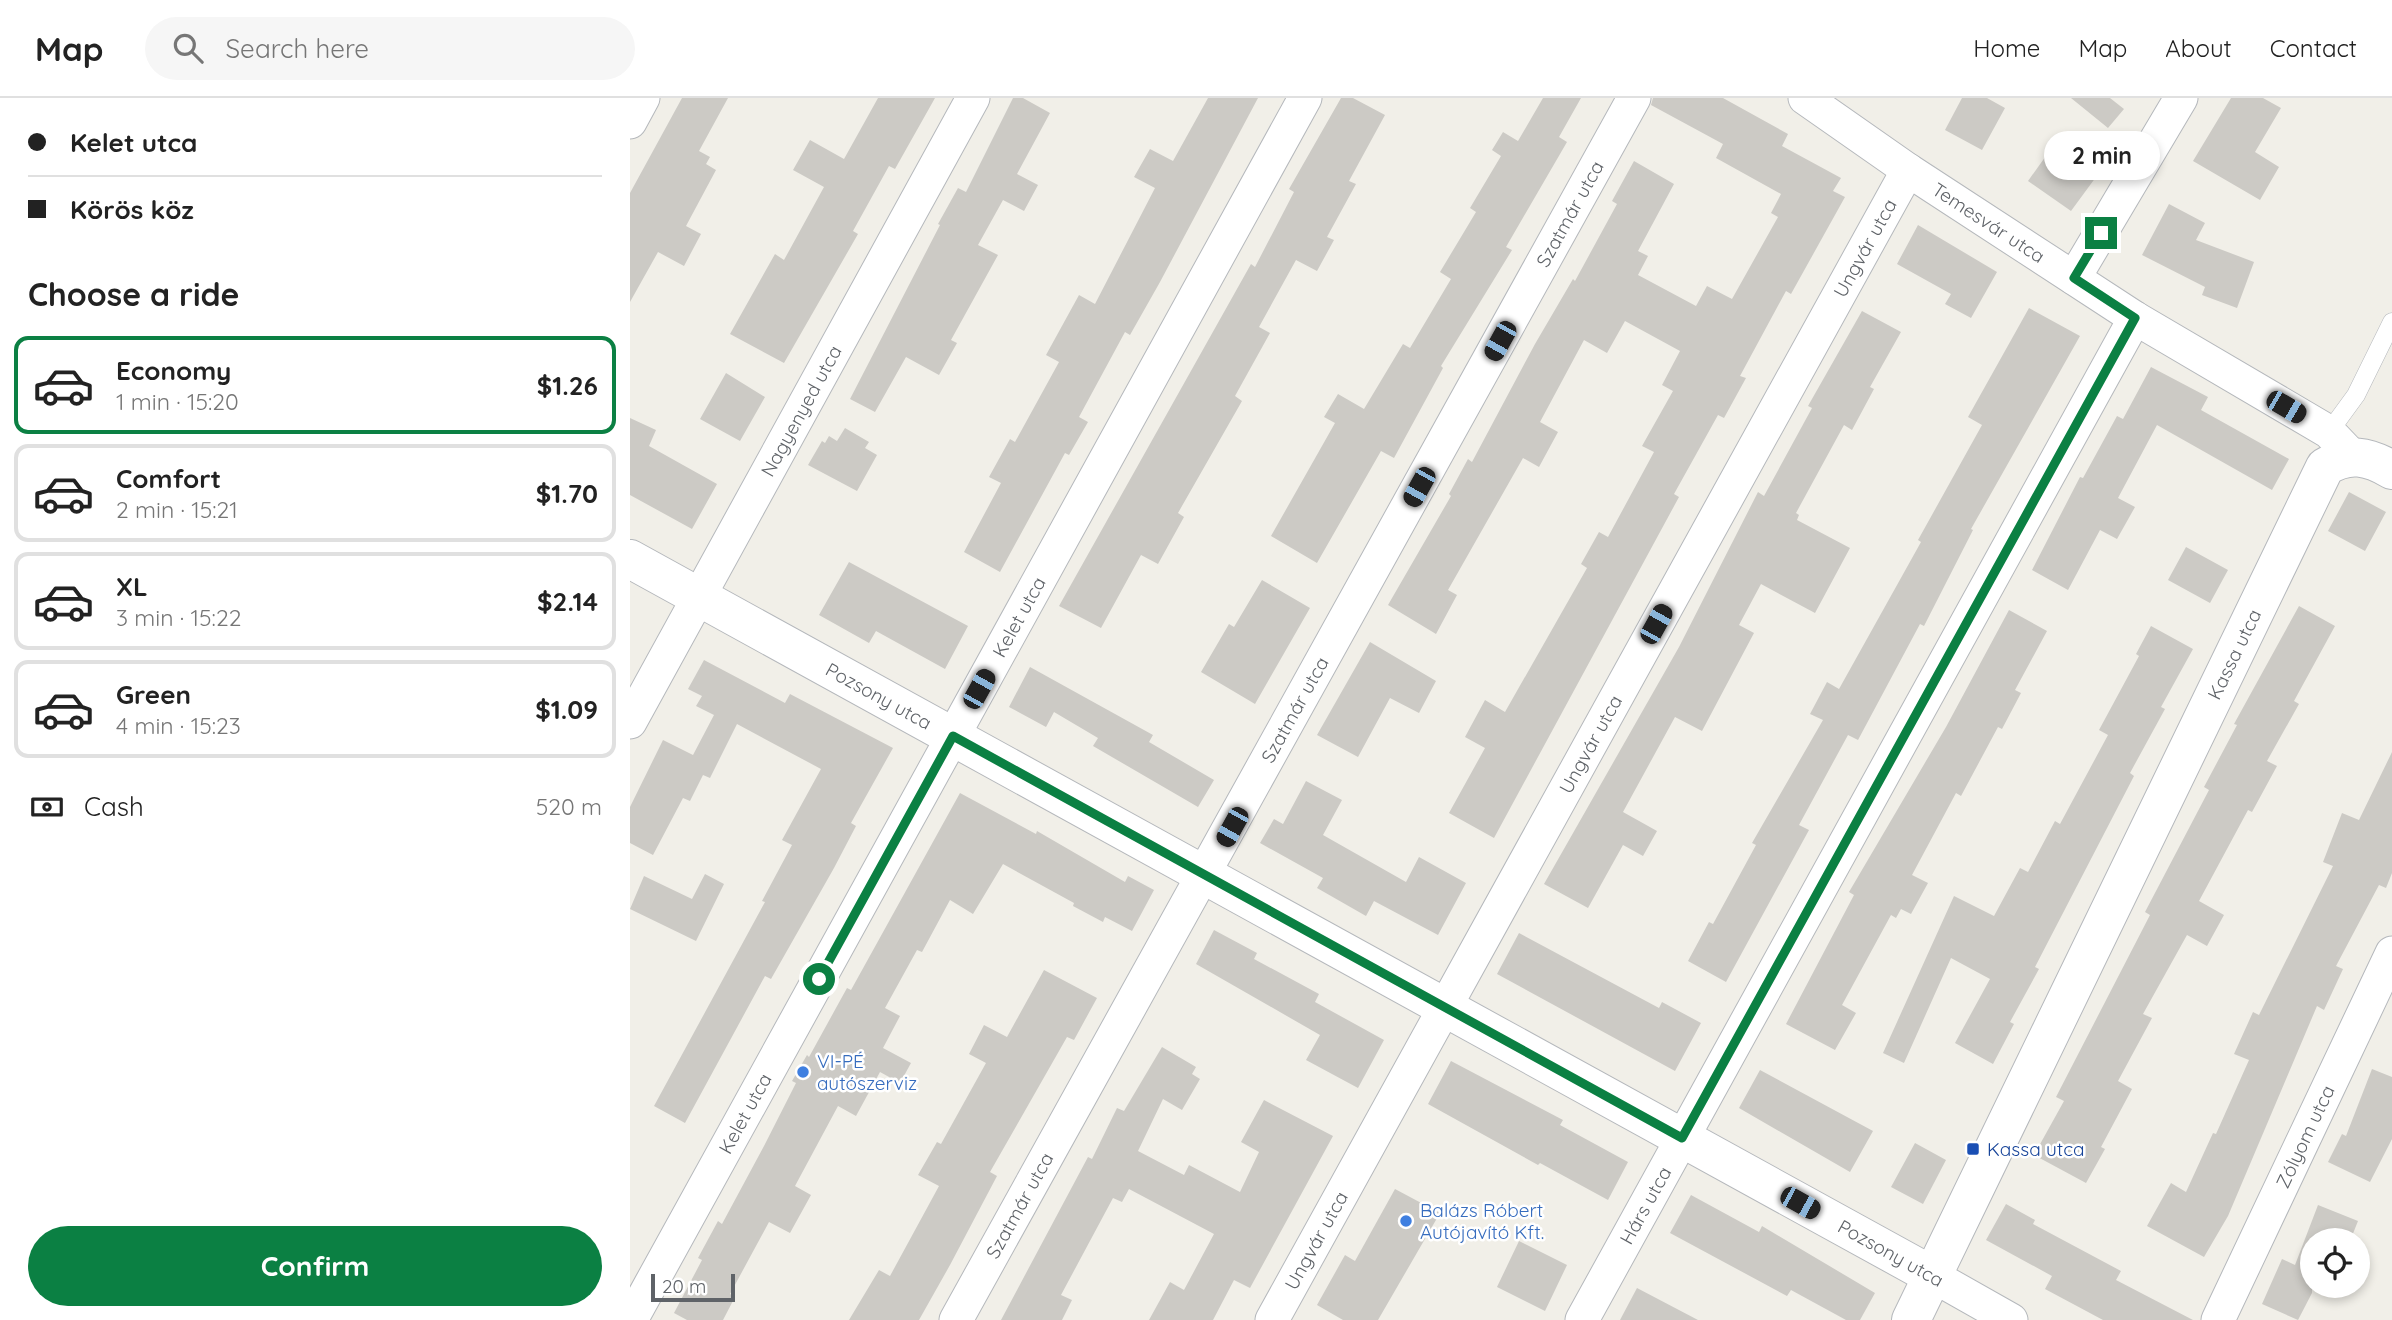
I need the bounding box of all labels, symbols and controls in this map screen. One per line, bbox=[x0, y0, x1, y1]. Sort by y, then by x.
search box bbox=[145, 17, 635, 80]
text: Map bbox=[35, 28, 103, 69]
icon: search bbox=[169, 29, 207, 67]
text: Search here bbox=[225, 32, 369, 65]
text: Home bbox=[1973, 33, 2040, 63]
text: Map bbox=[2078, 33, 2127, 63]
text: About bbox=[2165, 33, 2232, 63]
text: Contact bbox=[2270, 33, 2357, 63]
text: Kelet utca bbox=[70, 126, 197, 159]
callout: 2 min bbox=[2043, 131, 2159, 180]
text: 2 min bbox=[2072, 141, 2132, 170]
street label: Szatmár utca bbox=[1531, 157, 1609, 271]
street label: Temesvár utca bbox=[1928, 177, 2050, 268]
text: Körös köz bbox=[70, 193, 194, 226]
street label: Ungvár utca bbox=[1828, 195, 1902, 302]
route end bbox=[2085, 217, 2117, 249]
text: Choose a ride bbox=[28, 274, 240, 314]
car bbox=[1481, 318, 1520, 364]
street label: Nagyenyed utca bbox=[755, 341, 847, 481]
icon: car bbox=[32, 354, 95, 417]
text: Economy bbox=[116, 354, 231, 387]
text: $1.26 bbox=[537, 369, 598, 402]
text: 1 min · 15:20 bbox=[116, 387, 239, 416]
car bbox=[2263, 387, 2310, 427]
icon: car bbox=[32, 462, 95, 525]
text: Comfort bbox=[116, 462, 221, 495]
car bbox=[1400, 464, 1439, 510]
text: $1.70 bbox=[536, 477, 598, 510]
text: 2 min · 15:21 bbox=[116, 495, 238, 524]
icon: car bbox=[32, 570, 95, 633]
text: XL bbox=[116, 570, 148, 603]
street label: Kelet utca bbox=[987, 572, 1051, 661]
text: $2.14 bbox=[537, 585, 598, 618]
car bbox=[1637, 601, 1676, 647]
text: 3 min · 15:22 bbox=[116, 603, 241, 632]
street label: Kassa utca bbox=[2202, 605, 2266, 703]
street label: Szatmár utca bbox=[1256, 652, 1334, 767]
street label: Pozsony utca bbox=[822, 657, 936, 735]
car bbox=[960, 666, 999, 712]
icon: car bbox=[32, 678, 95, 741]
text: Green bbox=[116, 678, 191, 711]
street label: Ungvár utca bbox=[1554, 691, 1627, 798]
text: $1.09 bbox=[535, 693, 598, 726]
text: 4 min · 15:23 bbox=[116, 711, 241, 740]
icon: cash bbox=[28, 788, 66, 826]
text: Cash bbox=[84, 790, 144, 823]
text: 520 m bbox=[536, 792, 602, 821]
car bbox=[1213, 804, 1252, 850]
route start bbox=[803, 963, 835, 995]
place label: VI-PÉ autószerviz bbox=[817, 1049, 917, 1095]
marker: VI-PÉ autószerviz bbox=[795, 1064, 811, 1080]
street label: Kelet utca bbox=[713, 1069, 777, 1158]
street label: Zólyom utca bbox=[2270, 1081, 2340, 1192]
place label: Kassa utca bbox=[1987, 1137, 2085, 1161]
marker: Kassa utca bbox=[1965, 1141, 1981, 1157]
street label: Szatmár utca bbox=[981, 1148, 1059, 1263]
street label: Hárs utca bbox=[1614, 1162, 1676, 1248]
car bbox=[1777, 1184, 1824, 1222]
street label: Ungvár utca bbox=[1279, 1187, 1353, 1294]
place label: Balázs Róbert Autójavító Kft. bbox=[1420, 1198, 1544, 1244]
marker: Balázs Róbert Autójavító Kft. bbox=[1398, 1213, 1414, 1229]
street label: Pozsony utca bbox=[1834, 1214, 1948, 1292]
button: Confirm bbox=[28, 1226, 602, 1306]
map controls bbox=[2300, 1228, 2370, 1298]
button: locate bbox=[2300, 1228, 2370, 1298]
scale bar bbox=[651, 1271, 735, 1303]
text: 20 m bbox=[662, 1274, 706, 1298]

